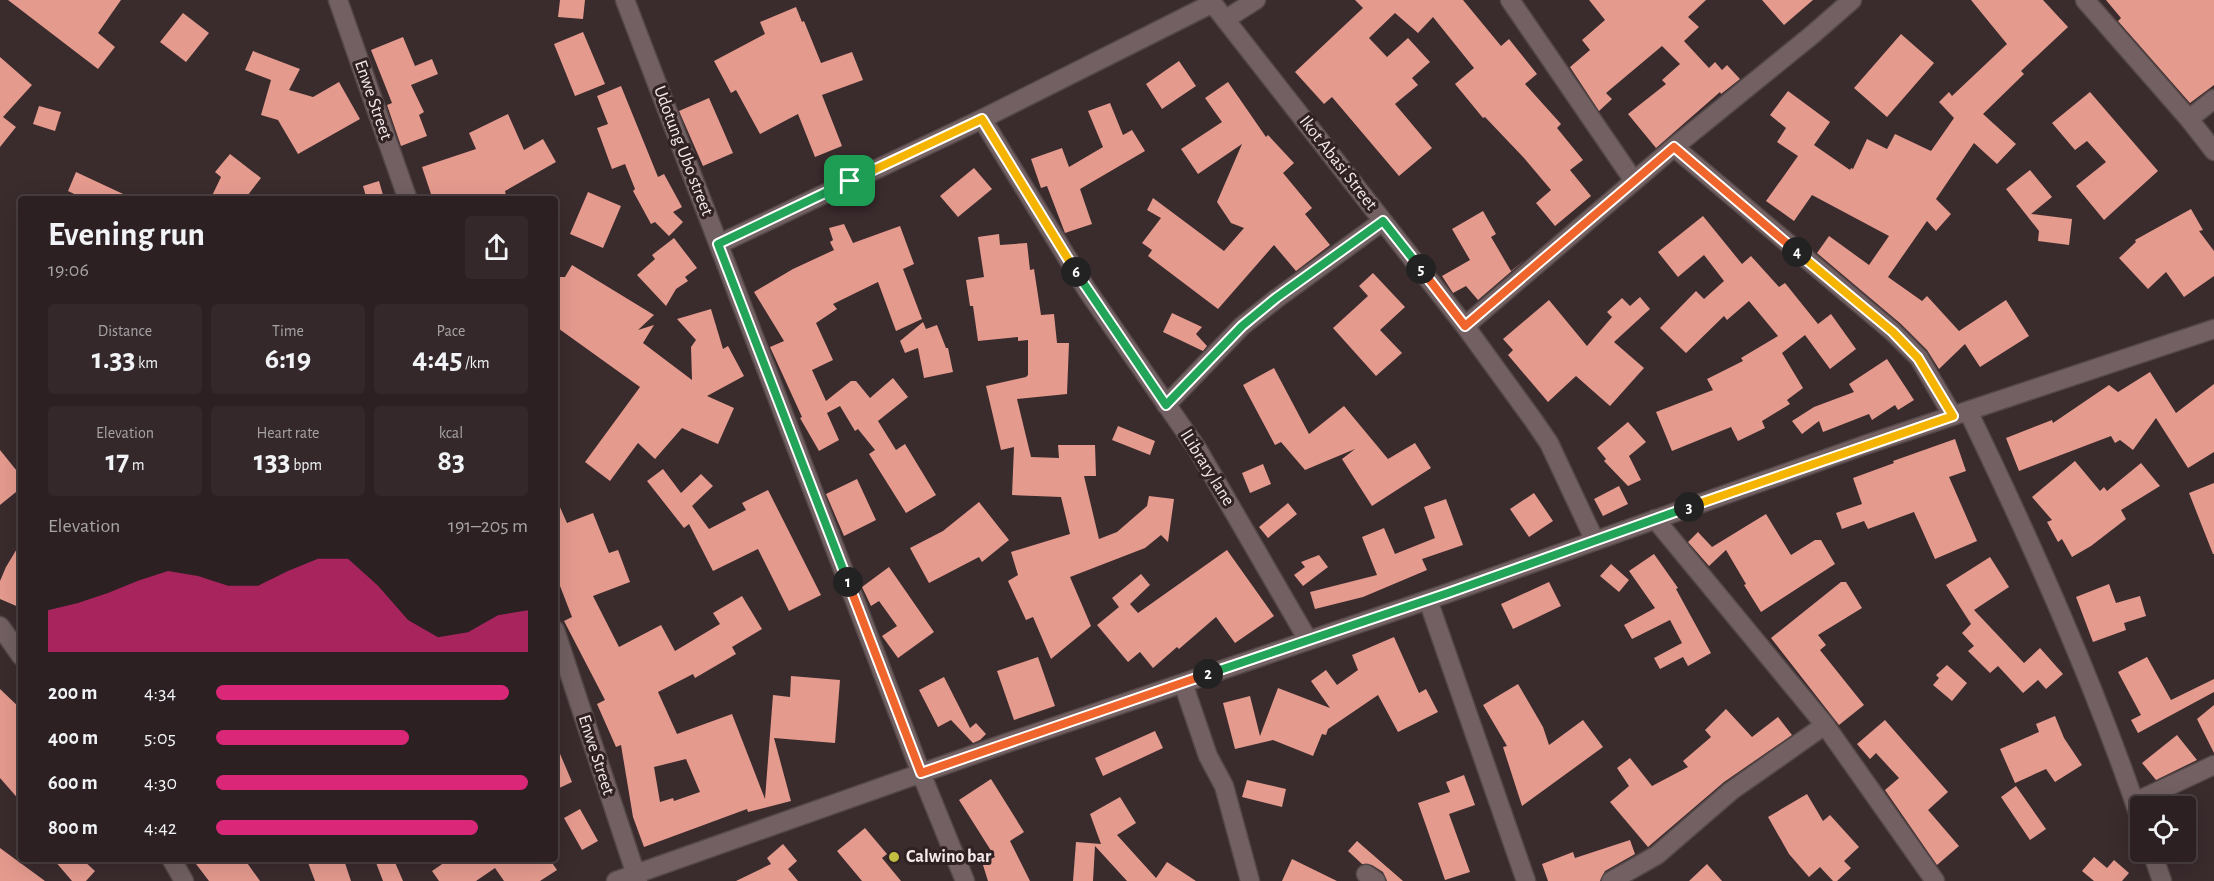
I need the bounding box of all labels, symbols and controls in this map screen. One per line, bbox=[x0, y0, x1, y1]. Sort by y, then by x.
street label: Enwe Street bbox=[351, 58, 395, 142]
street label: Udotung Ubo street bbox=[650, 84, 716, 219]
street label: Ikot Abasi Street bbox=[1296, 112, 1381, 214]
pin bbox=[824, 155, 875, 206]
icon: arrive bbox=[833, 164, 866, 197]
button: share bbox=[465, 216, 528, 279]
text: Evening run bbox=[48, 219, 205, 252]
pin: 4 bbox=[1782, 237, 1812, 267]
text: 4 bbox=[1793, 244, 1801, 260]
pin: 5 bbox=[1406, 254, 1436, 284]
pin: 6 bbox=[1061, 257, 1091, 287]
text: 19:06 bbox=[48, 260, 89, 280]
text: 5 bbox=[1418, 261, 1424, 277]
text: 6 bbox=[1072, 264, 1080, 280]
text: Distance bbox=[98, 323, 152, 339]
text: Time bbox=[272, 323, 304, 339]
text: Pace bbox=[437, 323, 465, 339]
text: 1.33 bbox=[92, 344, 135, 374]
text: 6:19 bbox=[265, 344, 311, 374]
text: 4:45 bbox=[412, 344, 462, 374]
text: km bbox=[135, 355, 158, 371]
text: /km bbox=[462, 355, 490, 371]
text: Elevation bbox=[96, 425, 154, 441]
text: Heart rate bbox=[257, 425, 319, 441]
text: kcal bbox=[439, 425, 463, 441]
street label: lLibrary lane bbox=[1177, 427, 1237, 509]
text: 17 bbox=[105, 446, 129, 476]
text: 133 bbox=[254, 446, 291, 476]
text: 83 bbox=[437, 446, 465, 476]
text: m bbox=[129, 457, 145, 473]
text: bpm bbox=[291, 457, 322, 473]
pin: 3 bbox=[1674, 492, 1704, 522]
text: 3 bbox=[1686, 499, 1692, 515]
text: Elevation bbox=[48, 516, 120, 536]
text: 191–205 m bbox=[448, 516, 528, 536]
pin: 1 bbox=[833, 567, 863, 597]
text: 1 bbox=[845, 574, 851, 590]
pin: 2 bbox=[1193, 659, 1223, 689]
text: 2 bbox=[1204, 666, 1212, 682]
text: 200 m bbox=[48, 683, 97, 703]
text: 4:34 bbox=[144, 683, 176, 703]
street label: Enwe Street bbox=[575, 713, 617, 797]
text: 400 m bbox=[48, 728, 98, 748]
text: 5:05 bbox=[144, 728, 176, 748]
text: 600 m bbox=[48, 773, 98, 793]
text: 4:30 bbox=[144, 773, 177, 793]
map controls bbox=[2130, 796, 2196, 862]
button: locate bbox=[2130, 796, 2196, 862]
text: 800 m bbox=[48, 818, 98, 838]
text: 4:42 bbox=[144, 818, 177, 838]
place label: Calwino bar bbox=[906, 848, 992, 866]
marker: Calwino bar bbox=[887, 850, 901, 864]

